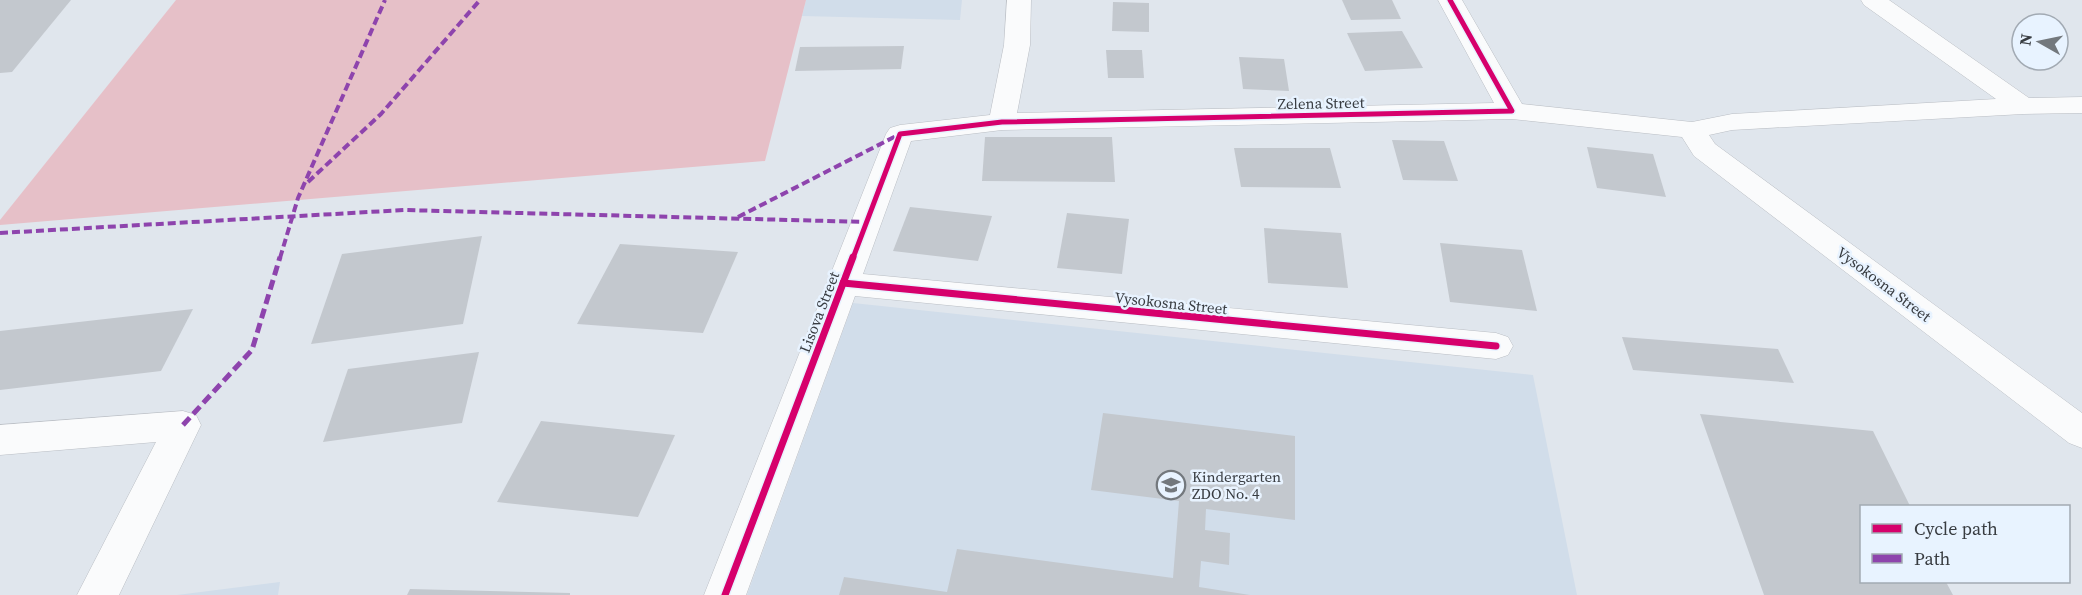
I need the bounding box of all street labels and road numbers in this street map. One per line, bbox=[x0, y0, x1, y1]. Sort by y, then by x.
street label: Zelena Street bbox=[1277, 92, 1365, 114]
street label: Vysokosna Street bbox=[1833, 242, 1936, 326]
street label: Lisova Street bbox=[794, 268, 844, 356]
street label: Vysokosna Street bbox=[1114, 287, 1228, 319]

